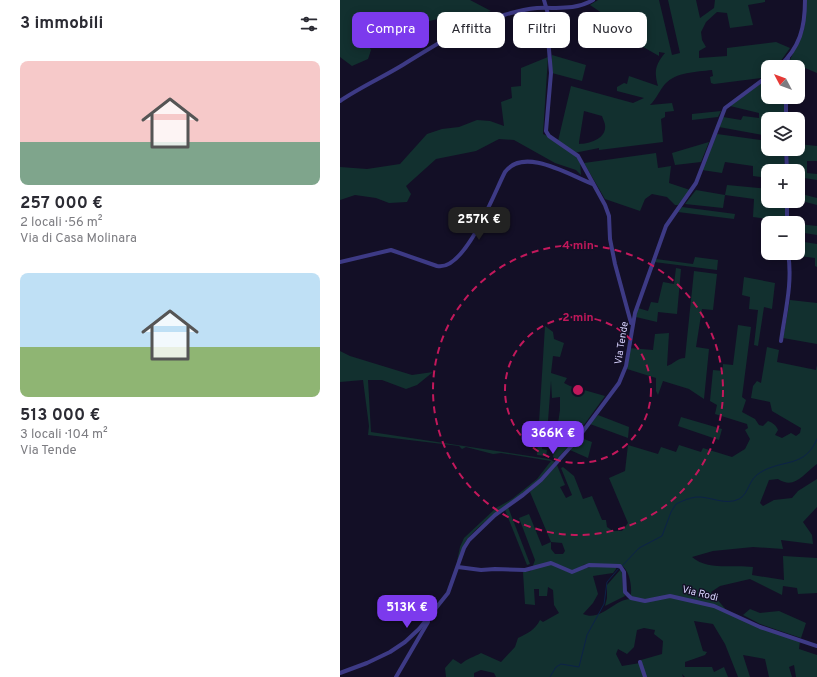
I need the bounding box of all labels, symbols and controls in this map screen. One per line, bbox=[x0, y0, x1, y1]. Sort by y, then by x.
chip: Compra bbox=[352, 12, 429, 48]
chip: Affitta bbox=[437, 12, 505, 48]
chip: Filtri bbox=[513, 12, 570, 48]
chip: Nuovo bbox=[578, 12, 647, 48]
text: 3 immobili bbox=[20, 13, 103, 35]
icon: filters bbox=[298, 13, 320, 35]
north arrow bbox=[761, 60, 805, 104]
map controls bbox=[761, 60, 805, 260]
icon: home bbox=[134, 87, 206, 159]
button: layers bbox=[761, 112, 805, 156]
button: + bbox=[761, 164, 805, 208]
text: 257 000 € bbox=[20, 193, 103, 215]
pin: 257K € bbox=[446, 207, 512, 241]
text: 257K € bbox=[457, 212, 501, 228]
text: 2 locali · 56 m² bbox=[20, 215, 103, 231]
button: − bbox=[761, 216, 805, 260]
text: Via di Casa Molinara bbox=[20, 231, 137, 247]
text: 4 min bbox=[562, 238, 594, 254]
icon: home bbox=[134, 299, 206, 371]
text: 2 min bbox=[562, 310, 594, 326]
street label: Via Tende bbox=[612, 321, 632, 365]
centre of rings bbox=[571, 383, 585, 397]
text: 513 000 € bbox=[20, 405, 100, 427]
pin: 366K € bbox=[520, 421, 586, 455]
text: 366K € bbox=[531, 426, 575, 442]
text: 3 locali · 104 m² bbox=[20, 427, 108, 443]
text: Via Tende bbox=[20, 443, 77, 459]
street label: Via Rodi bbox=[680, 583, 720, 605]
pin: 513K € bbox=[374, 595, 440, 629]
text: 513K € bbox=[386, 600, 428, 616]

